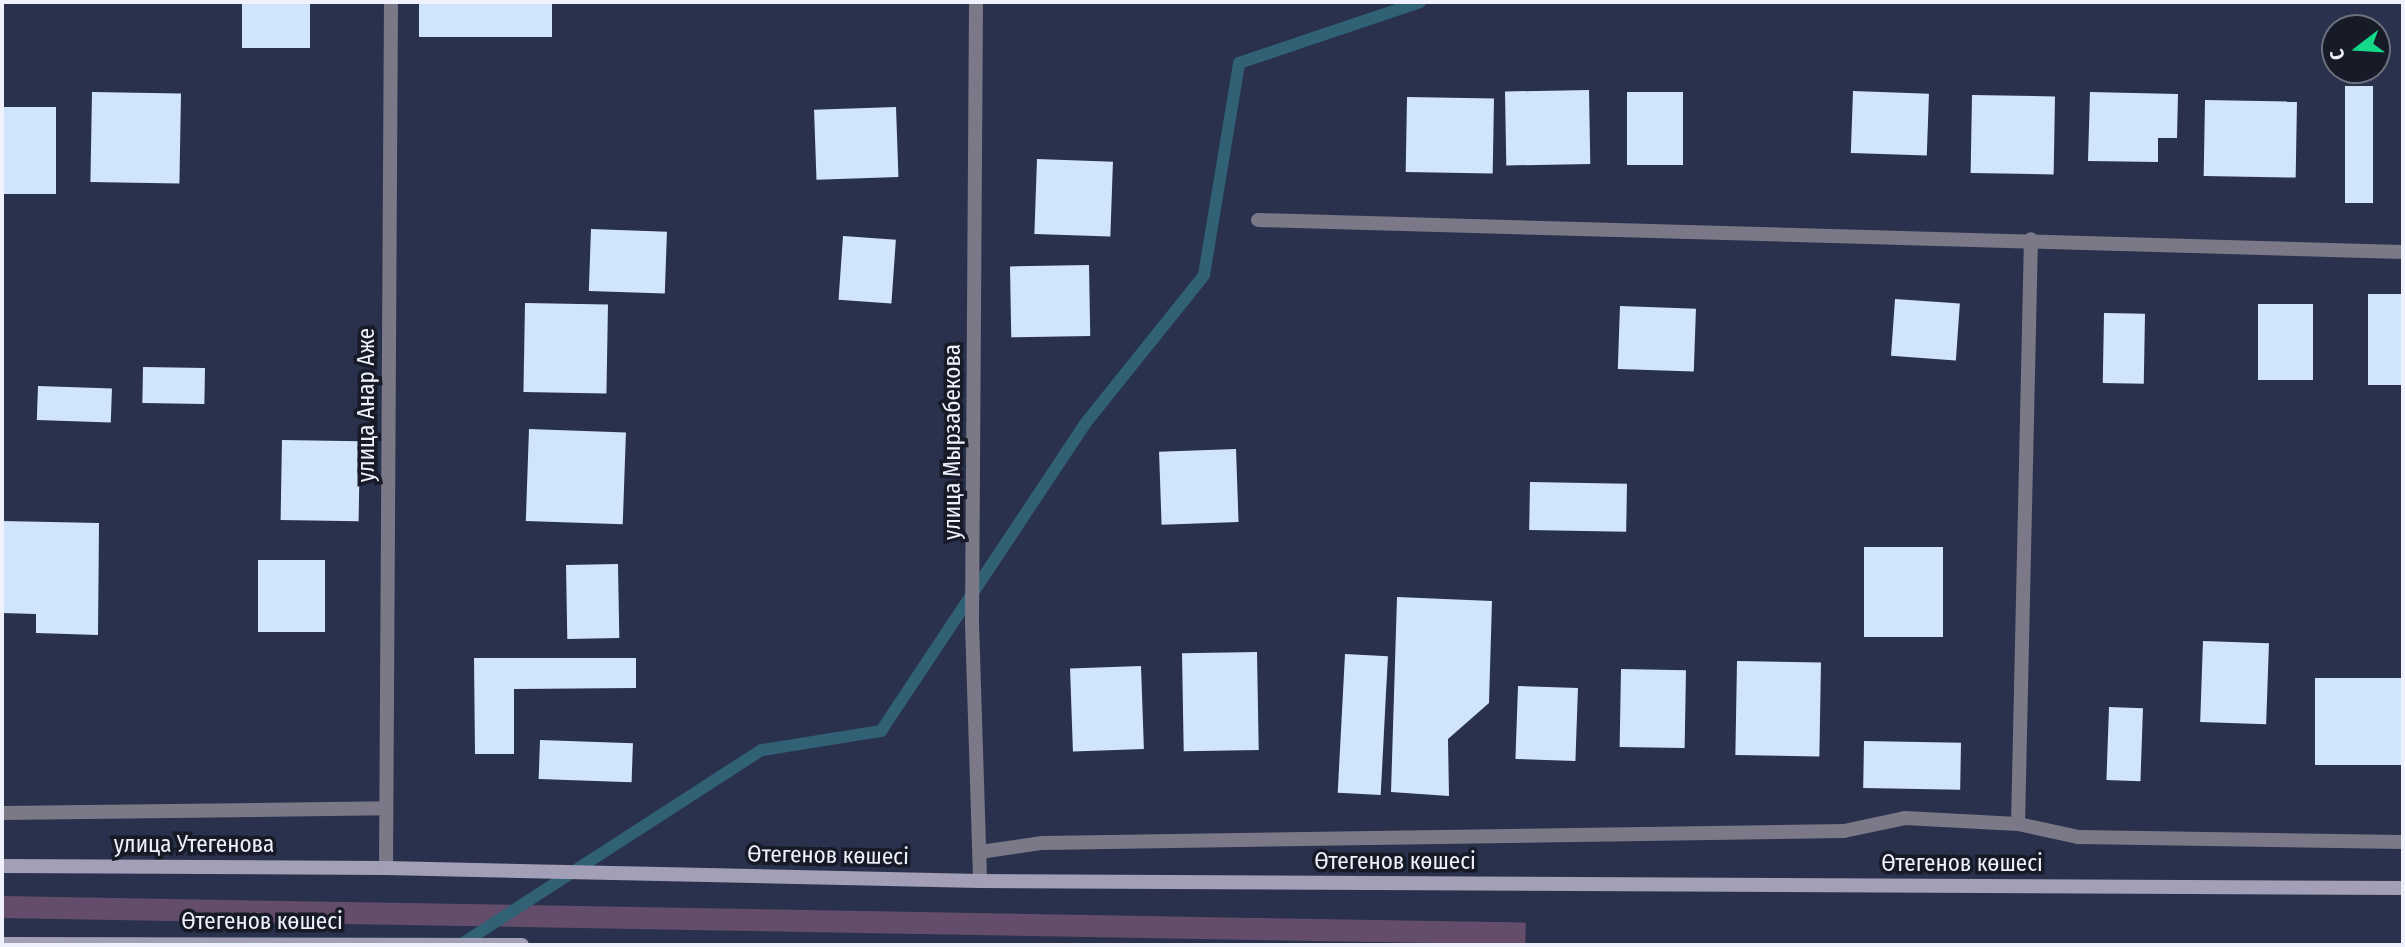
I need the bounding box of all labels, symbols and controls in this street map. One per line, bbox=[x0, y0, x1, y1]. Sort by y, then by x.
north arrow bbox=[2321, 14, 2391, 84]
text: С bbox=[2325, 47, 2350, 63]
street label: улица Анар Аже bbox=[352, 328, 380, 482]
street label: улица Мырзабекова bbox=[938, 344, 966, 540]
street label: улица Утегенова bbox=[114, 830, 274, 858]
street label: Өтегенов көшесі bbox=[747, 840, 909, 870]
street label: Өтегенов көшесі bbox=[1314, 847, 1476, 875]
street label: Өтегенов көшесі bbox=[1881, 849, 2043, 877]
street label: Өтегенов көшесі bbox=[181, 907, 343, 935]

